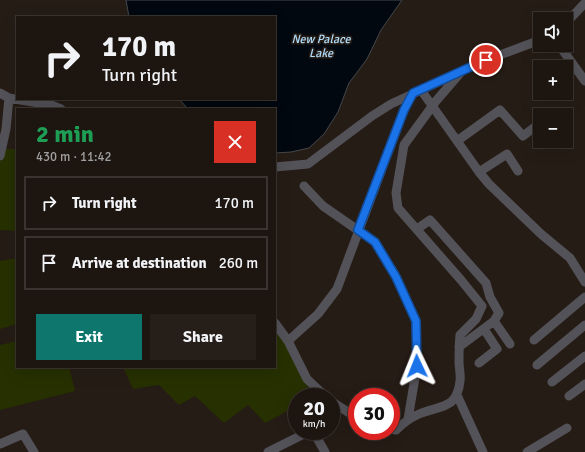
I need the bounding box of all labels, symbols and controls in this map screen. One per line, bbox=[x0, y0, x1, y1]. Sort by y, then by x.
map controls bbox=[533, 12, 573, 148]
button: sound bbox=[533, 12, 573, 52]
text: 170 m bbox=[102, 30, 176, 64]
icon: right bbox=[36, 32, 88, 84]
water label: New Palace Lake bbox=[291, 32, 352, 61]
pin bbox=[469, 43, 503, 77]
icon: arrive bbox=[475, 49, 497, 71]
button: + bbox=[533, 60, 573, 100]
text: Turn right bbox=[102, 64, 177, 86]
button: − bbox=[533, 108, 573, 148]
text: 2 min bbox=[36, 119, 94, 149]
button: close bbox=[214, 121, 256, 163]
text: 430 m · 11:42 bbox=[36, 149, 112, 165]
icon: right bbox=[38, 192, 60, 214]
text: Turn right bbox=[72, 194, 137, 212]
text: 170 m bbox=[214, 194, 254, 212]
icon: arrive bbox=[38, 252, 60, 274]
text: Arrive at destination bbox=[72, 254, 207, 272]
text: 260 m bbox=[219, 254, 258, 272]
button: Exit bbox=[36, 314, 142, 360]
button: Share bbox=[150, 314, 256, 360]
position arrow bbox=[396, 345, 438, 387]
speed limit sign: 30 bbox=[348, 388, 400, 440]
text: 20 bbox=[303, 396, 325, 421]
text: km/h bbox=[303, 418, 325, 430]

